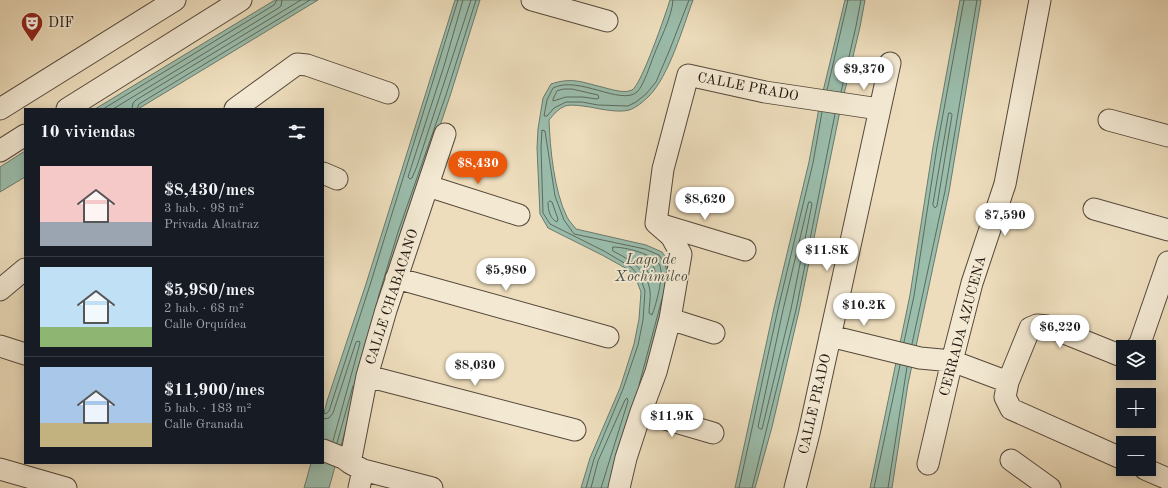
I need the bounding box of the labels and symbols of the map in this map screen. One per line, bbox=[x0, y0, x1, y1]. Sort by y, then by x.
theatre icon: DIF bbox=[19, 10, 45, 43]
place label: DIF bbox=[48, 16, 74, 30]
pin: $9,370 bbox=[831, 57, 897, 91]
street label: CALLE PRADO bbox=[696, 70, 800, 104]
pin: $8,430 bbox=[445, 151, 511, 185]
pin: $8,620 bbox=[672, 187, 738, 221]
pin: $7,590 bbox=[972, 203, 1038, 237]
street label: CALLE CHABACANO bbox=[363, 227, 421, 367]
pin: $11.8K bbox=[794, 238, 860, 272]
water label: Lago de Xochimilco bbox=[614, 253, 688, 285]
street label: CERRADA AZUCENA bbox=[937, 254, 989, 398]
pin: $5,980 bbox=[473, 258, 539, 292]
pin: $10.2K bbox=[831, 293, 897, 327]
pin: $6,220 bbox=[1027, 315, 1093, 349]
street label: CALLE PRADO bbox=[797, 352, 833, 456]
pin: $8,030 bbox=[442, 353, 508, 387]
pin: $11.9K bbox=[639, 404, 705, 438]

